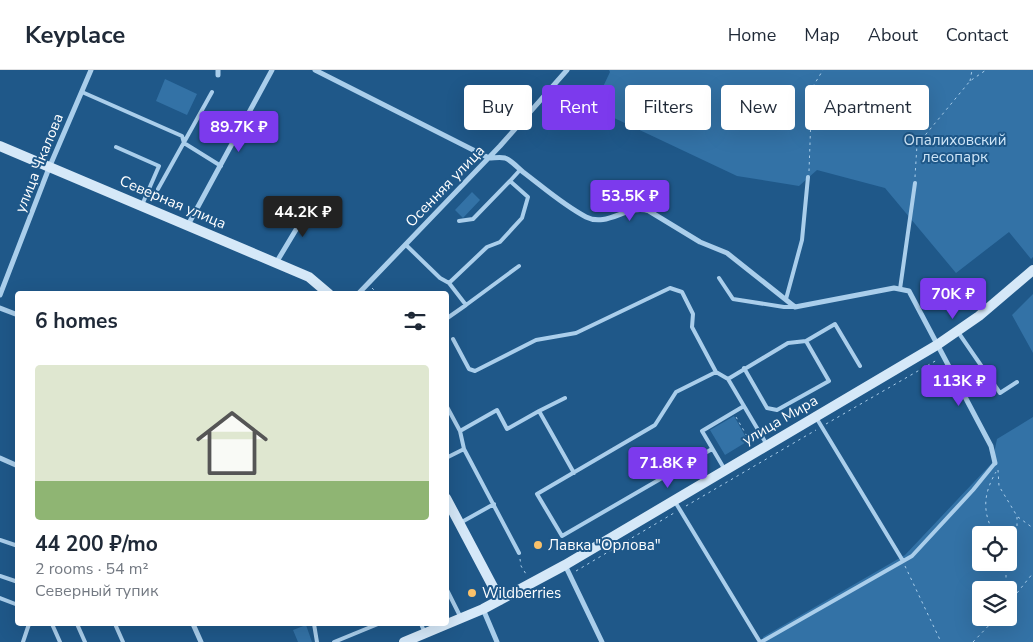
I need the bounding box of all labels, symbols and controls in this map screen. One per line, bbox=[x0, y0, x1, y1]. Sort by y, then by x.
text: Keyplace bbox=[25, 19, 125, 51]
text: Home bbox=[728, 23, 776, 47]
text: Map bbox=[804, 23, 840, 47]
text: About bbox=[868, 23, 918, 47]
text: Contact bbox=[946, 23, 1008, 47]
chip: Buy bbox=[464, 85, 532, 130]
chip: Rent bbox=[542, 85, 615, 130]
chip: Filters bbox=[625, 85, 711, 130]
chip: New bbox=[721, 85, 795, 130]
chip: Apartment bbox=[805, 85, 929, 130]
street label: улица Чкалова bbox=[10, 110, 68, 216]
pin: 89.7K ₽ bbox=[193, 111, 285, 153]
text: 89.7K ₽ bbox=[210, 116, 268, 138]
park label: Опалиховский лесопарк bbox=[904, 130, 1006, 167]
street label: Осенняя улица bbox=[401, 141, 489, 231]
street label: Северная улица bbox=[117, 171, 229, 233]
pin: 53.5K ₽ bbox=[584, 180, 676, 222]
text: 53.5K ₽ bbox=[601, 185, 659, 207]
pin: 44.2K ₽ bbox=[257, 196, 349, 238]
text: 44.2K ₽ bbox=[274, 201, 332, 223]
pin: 70K ₽ bbox=[918, 278, 988, 320]
text: 70K ₽ bbox=[931, 283, 975, 305]
text: 6 homes bbox=[35, 307, 118, 335]
icon: filters bbox=[401, 307, 429, 335]
pin: 113K ₽ bbox=[918, 364, 1000, 407]
text: 113K ₽ bbox=[932, 370, 986, 392]
street label: улица Мира bbox=[739, 390, 821, 450]
icon: home bbox=[187, 398, 277, 488]
pin: 71.8K ₽ bbox=[622, 446, 714, 489]
text: 71.8K ₽ bbox=[639, 452, 697, 474]
map controls bbox=[972, 526, 1017, 626]
button: locate bbox=[972, 526, 1017, 571]
text: 44 200 ₽/mo bbox=[35, 530, 158, 558]
place label: Лавка "Орлова" bbox=[548, 535, 661, 555]
marker: Лавка "Орлова" bbox=[532, 539, 544, 551]
text: 2 rooms · 54 m² bbox=[35, 558, 148, 580]
text: Северный тупик bbox=[35, 580, 158, 602]
button: layers bbox=[972, 581, 1017, 626]
place label: Wildberries bbox=[482, 583, 561, 603]
marker: Wildberries bbox=[466, 587, 478, 599]

